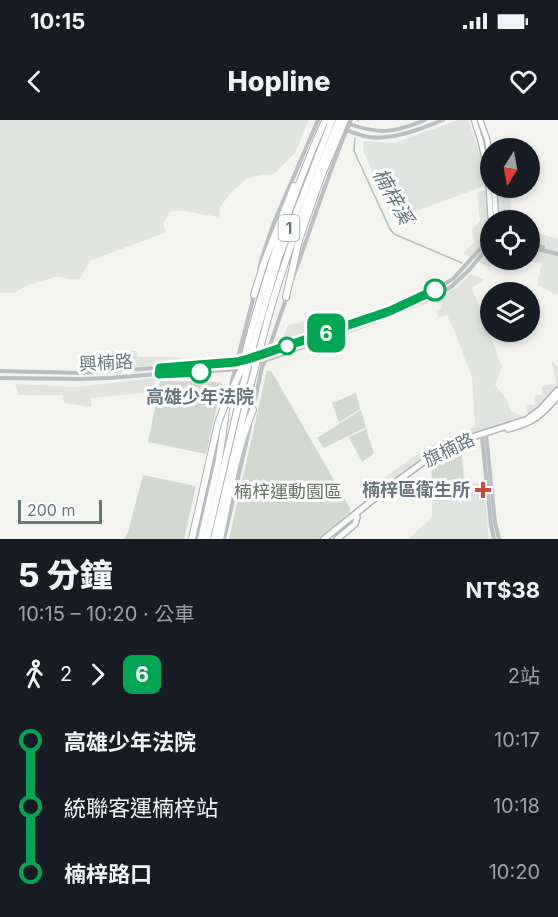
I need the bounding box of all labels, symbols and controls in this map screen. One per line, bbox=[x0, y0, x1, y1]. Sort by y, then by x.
text: 10:15 bbox=[30, 8, 85, 34]
icon: back bbox=[18, 65, 51, 98]
text: Hopline bbox=[228, 65, 330, 98]
icon: heart bbox=[507, 65, 540, 98]
north arrow bbox=[480, 138, 540, 198]
map controls bbox=[480, 138, 540, 342]
water label: 楠梓溪 bbox=[368, 164, 419, 231]
button: locate bbox=[480, 210, 540, 270]
road number: 1 bbox=[278, 215, 300, 241]
unlabelled marker bbox=[424, 279, 446, 301]
button: layers bbox=[480, 282, 540, 342]
line badge: 6 bbox=[306, 314, 346, 352]
text: 6 bbox=[319, 321, 333, 346]
unlabelled marker bbox=[278, 337, 296, 355]
street label: 興楠路 bbox=[78, 351, 133, 374]
marker: 高雄少年法院 bbox=[189, 361, 211, 383]
place label: 高雄少年法院 bbox=[146, 386, 254, 407]
street label: 旗楠路 bbox=[420, 428, 478, 471]
place label: 楠梓區衛生所 bbox=[362, 479, 470, 500]
park label: 楠梓運動園區 bbox=[234, 481, 342, 502]
marker: 楠梓區衛生所 bbox=[474, 481, 492, 499]
scale bar bbox=[18, 497, 102, 525]
text: 200 m bbox=[27, 500, 75, 520]
text: 5 分鐘 bbox=[18, 555, 113, 595]
text: NT$38 bbox=[466, 577, 540, 603]
text: 10:15 – 10:20 · 公車 bbox=[18, 602, 194, 626]
icon: walk bbox=[18, 658, 51, 691]
icon: forward bbox=[81, 658, 114, 691]
text: 2 bbox=[60, 662, 72, 686]
text: 6 bbox=[135, 662, 149, 687]
text: 2站 bbox=[508, 664, 540, 688]
text: 10:17 bbox=[494, 728, 540, 752]
text: 高雄少年法院 bbox=[64, 729, 196, 755]
text: 10:18 bbox=[493, 794, 540, 818]
text: 統聯客運楠梓站 bbox=[64, 795, 218, 821]
text: 10:20 bbox=[489, 860, 540, 884]
text: 楠梓路口 bbox=[64, 861, 152, 887]

